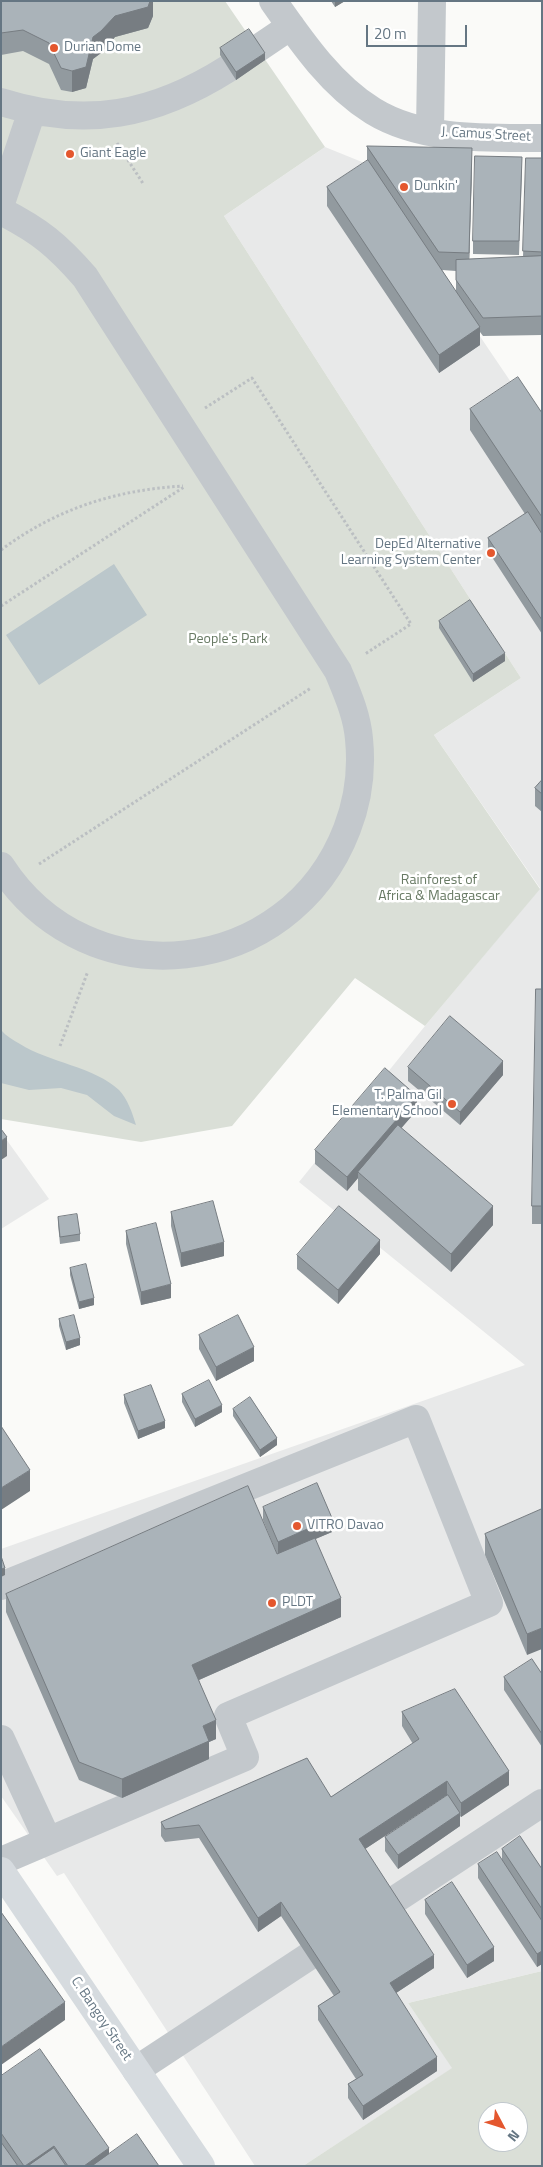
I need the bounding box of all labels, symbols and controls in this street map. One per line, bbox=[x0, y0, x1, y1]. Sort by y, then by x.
scale bar bbox=[368, 15, 469, 47]
text: 20 m bbox=[374, 22, 407, 45]
place label: Durian Dome bbox=[64, 40, 141, 56]
marker: Durian Dome bbox=[48, 42, 60, 54]
street label: J. Camus Street bbox=[441, 124, 531, 146]
place label: Giant Eagle bbox=[80, 146, 146, 162]
marker: Giant Eagle bbox=[64, 148, 76, 160]
place label: Dunkin' bbox=[414, 179, 458, 195]
marker: Dunkin' bbox=[398, 181, 410, 193]
place label: DepEd Alternative Learning System Center bbox=[341, 537, 481, 570]
marker: DepEd Alternative Learning System Center bbox=[485, 547, 497, 559]
park label: People's Park bbox=[188, 632, 268, 648]
park label: Rainforest of Africa & Madagascar bbox=[378, 873, 500, 906]
place label: T. Palma Gil Elementary School bbox=[332, 1088, 442, 1120]
marker: T. Palma Gil Elementary School bbox=[446, 1098, 458, 1110]
place label: VITRO Davao bbox=[307, 1518, 384, 1534]
marker: VITRO Davao bbox=[291, 1520, 303, 1532]
place label: PLDT bbox=[282, 1595, 313, 1611]
marker: PLDT bbox=[266, 1597, 278, 1609]
street label: C. Bangoy Street bbox=[67, 1974, 135, 2064]
north arrow bbox=[478, 2102, 528, 2152]
text: N bbox=[503, 2126, 525, 2147]

